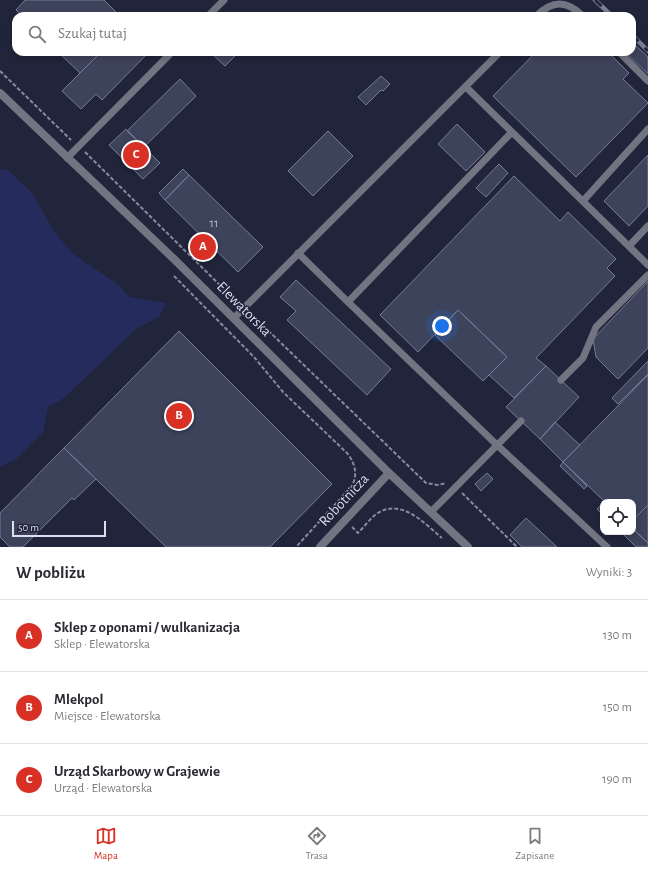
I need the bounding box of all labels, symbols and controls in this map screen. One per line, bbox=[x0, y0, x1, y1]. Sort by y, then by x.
search box bbox=[12, 12, 636, 56]
icon: search bbox=[26, 23, 48, 45]
text: Szukaj tutaj bbox=[58, 26, 127, 41]
pin: C bbox=[123, 140, 149, 170]
house number: 11 bbox=[210, 217, 218, 230]
pin: A bbox=[190, 232, 216, 262]
street label: Elewatorska bbox=[214, 279, 274, 339]
your location bbox=[432, 316, 452, 336]
pin: B bbox=[166, 401, 192, 431]
street label: Robotnicza bbox=[316, 471, 372, 529]
map controls bbox=[600, 499, 636, 535]
button: locate bbox=[600, 499, 636, 535]
scale bar bbox=[12, 519, 106, 538]
text: 50 m bbox=[18, 522, 39, 533]
text: W pobliżu bbox=[16, 564, 85, 581]
text: Wyniki: 3 bbox=[586, 566, 632, 579]
text: Sklep z oponami / wulkanizacja bbox=[54, 620, 240, 635]
text: A bbox=[25, 629, 33, 642]
text: 130 m bbox=[603, 629, 632, 642]
text: Sklep · Elewatorska bbox=[54, 638, 150, 651]
text: Mlekpol bbox=[54, 692, 103, 707]
text: B bbox=[25, 701, 33, 714]
text: 150 m bbox=[603, 701, 632, 714]
text: Miejsce · Elewatorska bbox=[54, 710, 161, 723]
text: Urząd Skarbowy w Grajewie bbox=[54, 764, 220, 779]
text: C bbox=[26, 773, 32, 786]
text: 190 m bbox=[602, 773, 632, 786]
text: Urząd · Elewatorska bbox=[54, 782, 152, 795]
tab: Mapa bbox=[94, 825, 118, 862]
tab: Trasa bbox=[306, 825, 328, 862]
tab: Zapisane bbox=[515, 825, 554, 862]

